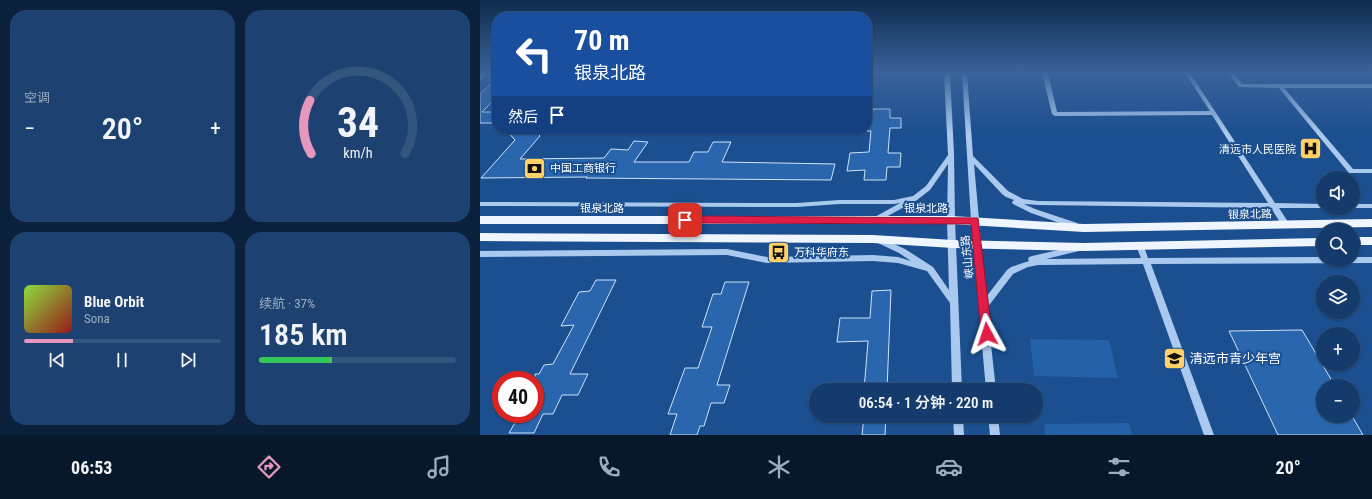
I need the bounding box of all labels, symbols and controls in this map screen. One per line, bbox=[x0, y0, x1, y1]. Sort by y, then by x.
text: 70 m bbox=[574, 24, 630, 57]
icon: left bbox=[508, 28, 560, 80]
text: 银泉北路 bbox=[574, 62, 646, 83]
text: 空调 bbox=[24, 90, 50, 105]
text: 34 bbox=[336, 98, 379, 147]
icon: arrive bbox=[546, 104, 568, 126]
text: 然后 bbox=[508, 108, 538, 126]
text: 20° bbox=[102, 111, 143, 146]
text: − bbox=[24, 116, 35, 141]
text: + bbox=[210, 116, 221, 141]
hospital icon: 清远市人民医院 bbox=[1298, 136, 1324, 162]
place label: 清远市人民医院 bbox=[1219, 143, 1296, 156]
text: km/h bbox=[343, 144, 372, 160]
bank icon: 中国工商银行 bbox=[522, 155, 548, 181]
place label: 中国工商银行 bbox=[550, 162, 616, 175]
map controls bbox=[1316, 171, 1360, 423]
button: sound bbox=[1316, 171, 1360, 215]
street label: 银泉北路 bbox=[580, 202, 624, 215]
street label: 银泉北路 bbox=[904, 202, 948, 215]
pin bbox=[668, 203, 702, 237]
street label: 银泉北路 bbox=[1228, 208, 1272, 221]
icon: arrive bbox=[674, 209, 696, 231]
button: search bbox=[1316, 223, 1360, 267]
street label: 峡山东路 bbox=[959, 234, 976, 280]
bus stop icon: 万科华府东 bbox=[765, 239, 791, 265]
place label: 万科华府东 bbox=[794, 246, 849, 259]
button: layers bbox=[1316, 275, 1360, 319]
text: Blue Orbit bbox=[84, 293, 144, 311]
text: 续航 · 37% bbox=[259, 296, 315, 311]
text: Sona bbox=[84, 311, 110, 326]
position arrow bbox=[966, 313, 1008, 355]
text: 185 km bbox=[259, 317, 348, 352]
button: + bbox=[1316, 327, 1360, 371]
school or university icon: 清远市青少年宫 bbox=[1162, 345, 1188, 371]
icon: previous bbox=[46, 349, 68, 371]
icon: pause bbox=[111, 349, 133, 371]
icon: next bbox=[177, 349, 199, 371]
place label: 清远市青少年宫 bbox=[1190, 351, 1281, 366]
speed limit sign: 40 bbox=[492, 371, 544, 423]
button: − bbox=[1316, 379, 1360, 423]
text: 06:54 · 1 分钟 · 220 m bbox=[859, 394, 993, 412]
icon: directions bbox=[255, 453, 283, 481]
icon: music bbox=[425, 453, 453, 481]
icon: phone bbox=[595, 453, 623, 481]
icon: climate bbox=[765, 453, 793, 481]
icon: car bbox=[935, 453, 963, 481]
icon: filters bbox=[1105, 453, 1133, 481]
text: 06:53 bbox=[71, 457, 112, 478]
text: 20° bbox=[1276, 457, 1301, 478]

